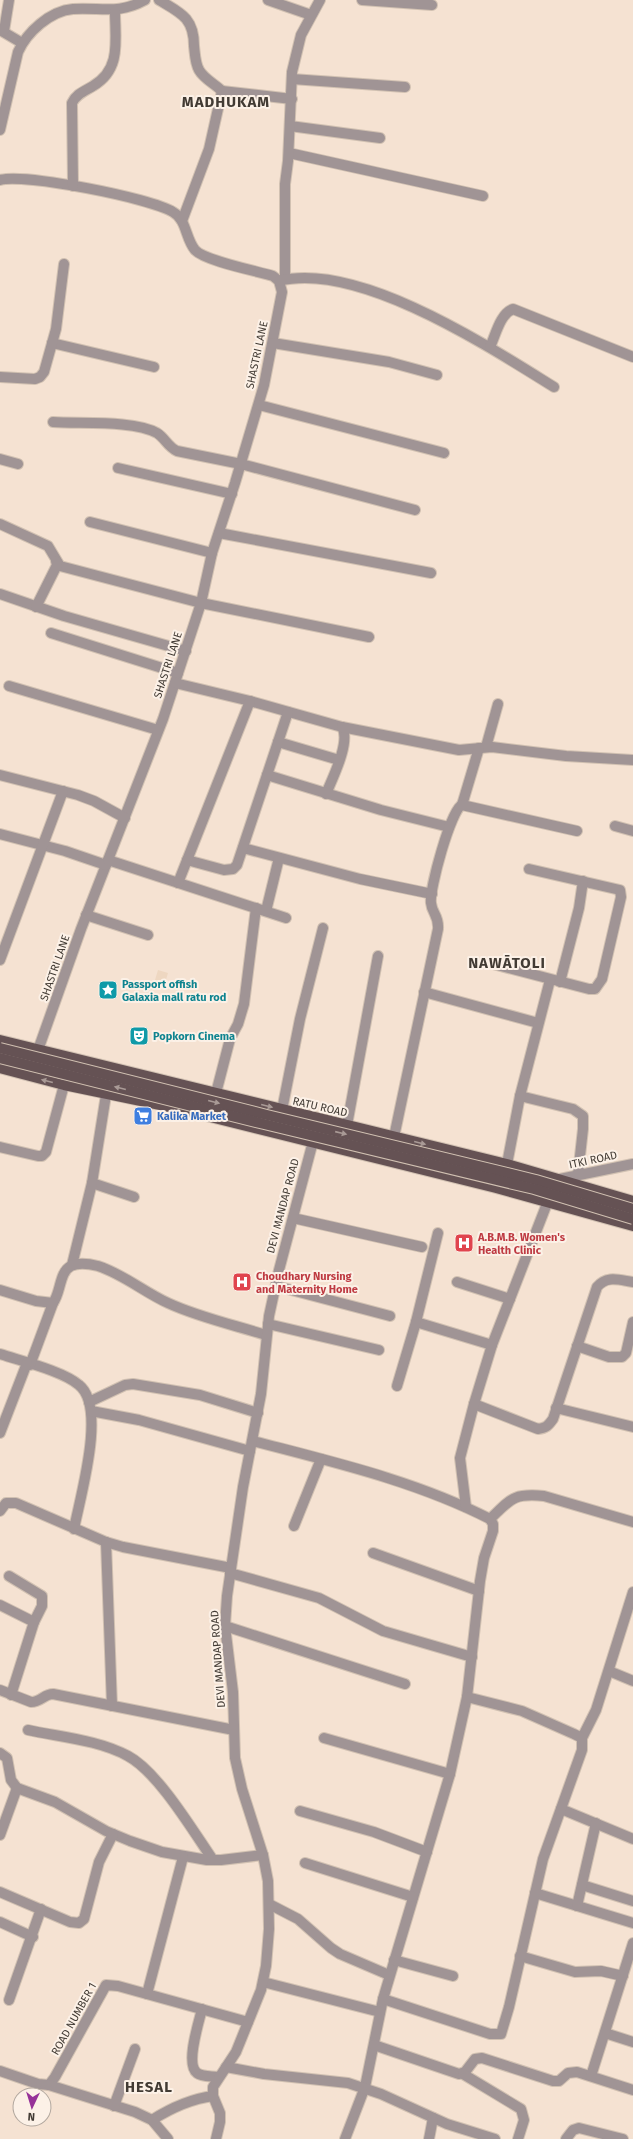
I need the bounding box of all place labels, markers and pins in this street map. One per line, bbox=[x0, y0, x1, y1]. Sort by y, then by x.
place label: Passport offish Galaxia mall ratu rod bbox=[122, 978, 226, 1004]
place icon: Passport offish Galaxia mall ratu rod bbox=[97, 979, 119, 1001]
theatre icon: Popkorn Cinema bbox=[128, 1025, 150, 1047]
place label: Popkorn Cinema bbox=[153, 1030, 235, 1043]
supermarket icon: Kalika Market bbox=[132, 1105, 154, 1127]
place label: Kalika Market bbox=[157, 1110, 227, 1123]
place label: A.B.M.B. Women's Health Clinic bbox=[477, 1231, 566, 1257]
hospital icon: A.B.M.B. Women's Health Clinic bbox=[453, 1232, 475, 1254]
place label: Choudhary Nursing and Maternity Home bbox=[256, 1270, 358, 1296]
hospital icon: Choudhary Nursing and Maternity Home bbox=[231, 1271, 253, 1293]

